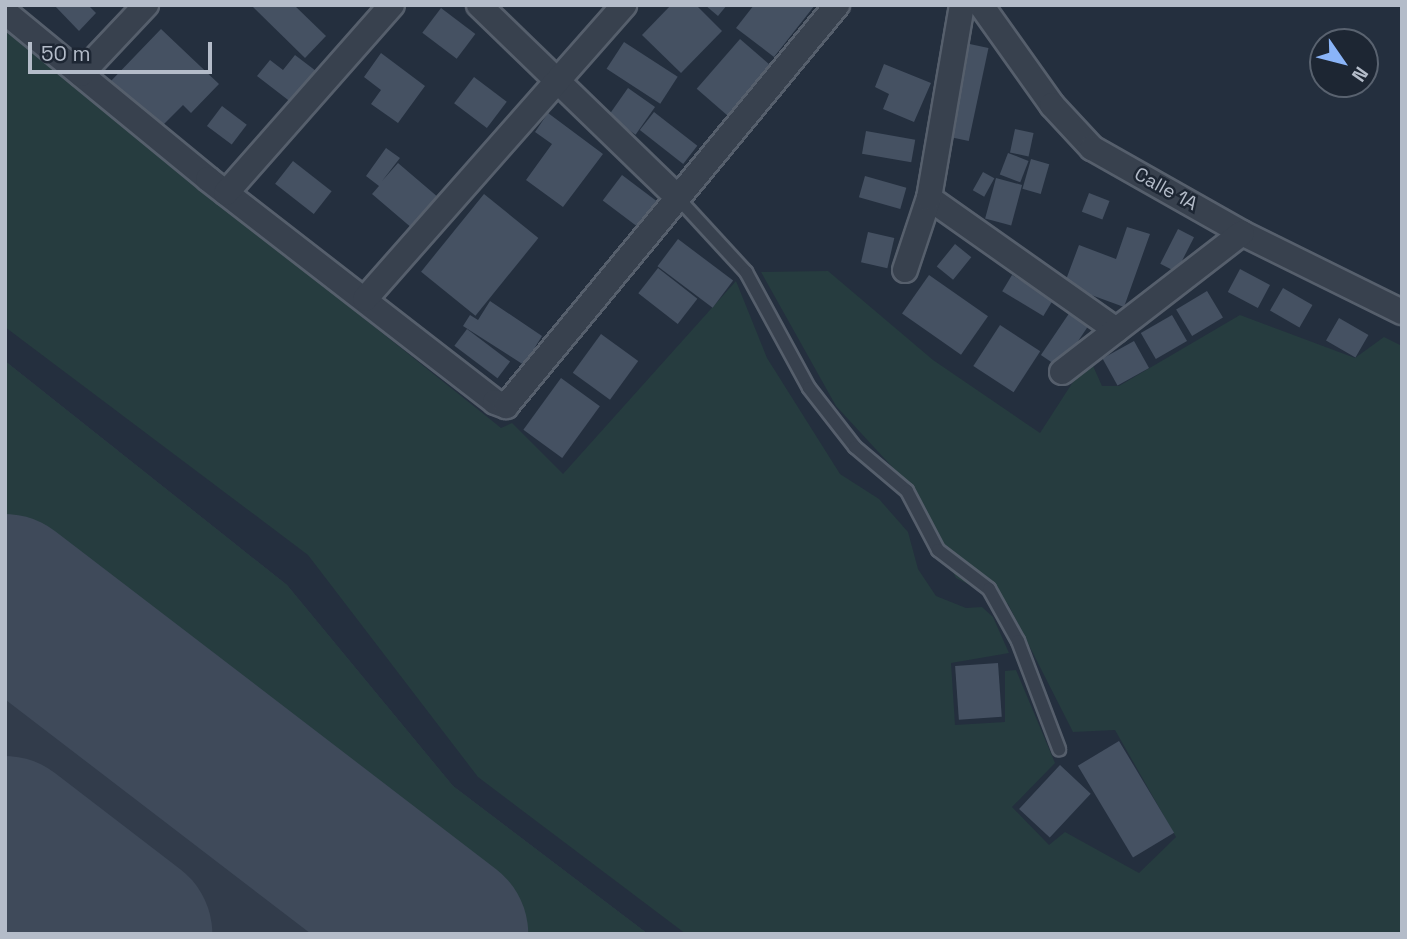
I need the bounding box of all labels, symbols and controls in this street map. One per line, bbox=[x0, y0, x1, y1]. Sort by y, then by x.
scale bar bbox=[32, 28, 215, 72]
north arrow bbox=[1309, 28, 1379, 98]
text: 50 m bbox=[41, 40, 91, 67]
text: N bbox=[1346, 62, 1374, 87]
street label: Calle 1A bbox=[1131, 162, 1201, 216]

